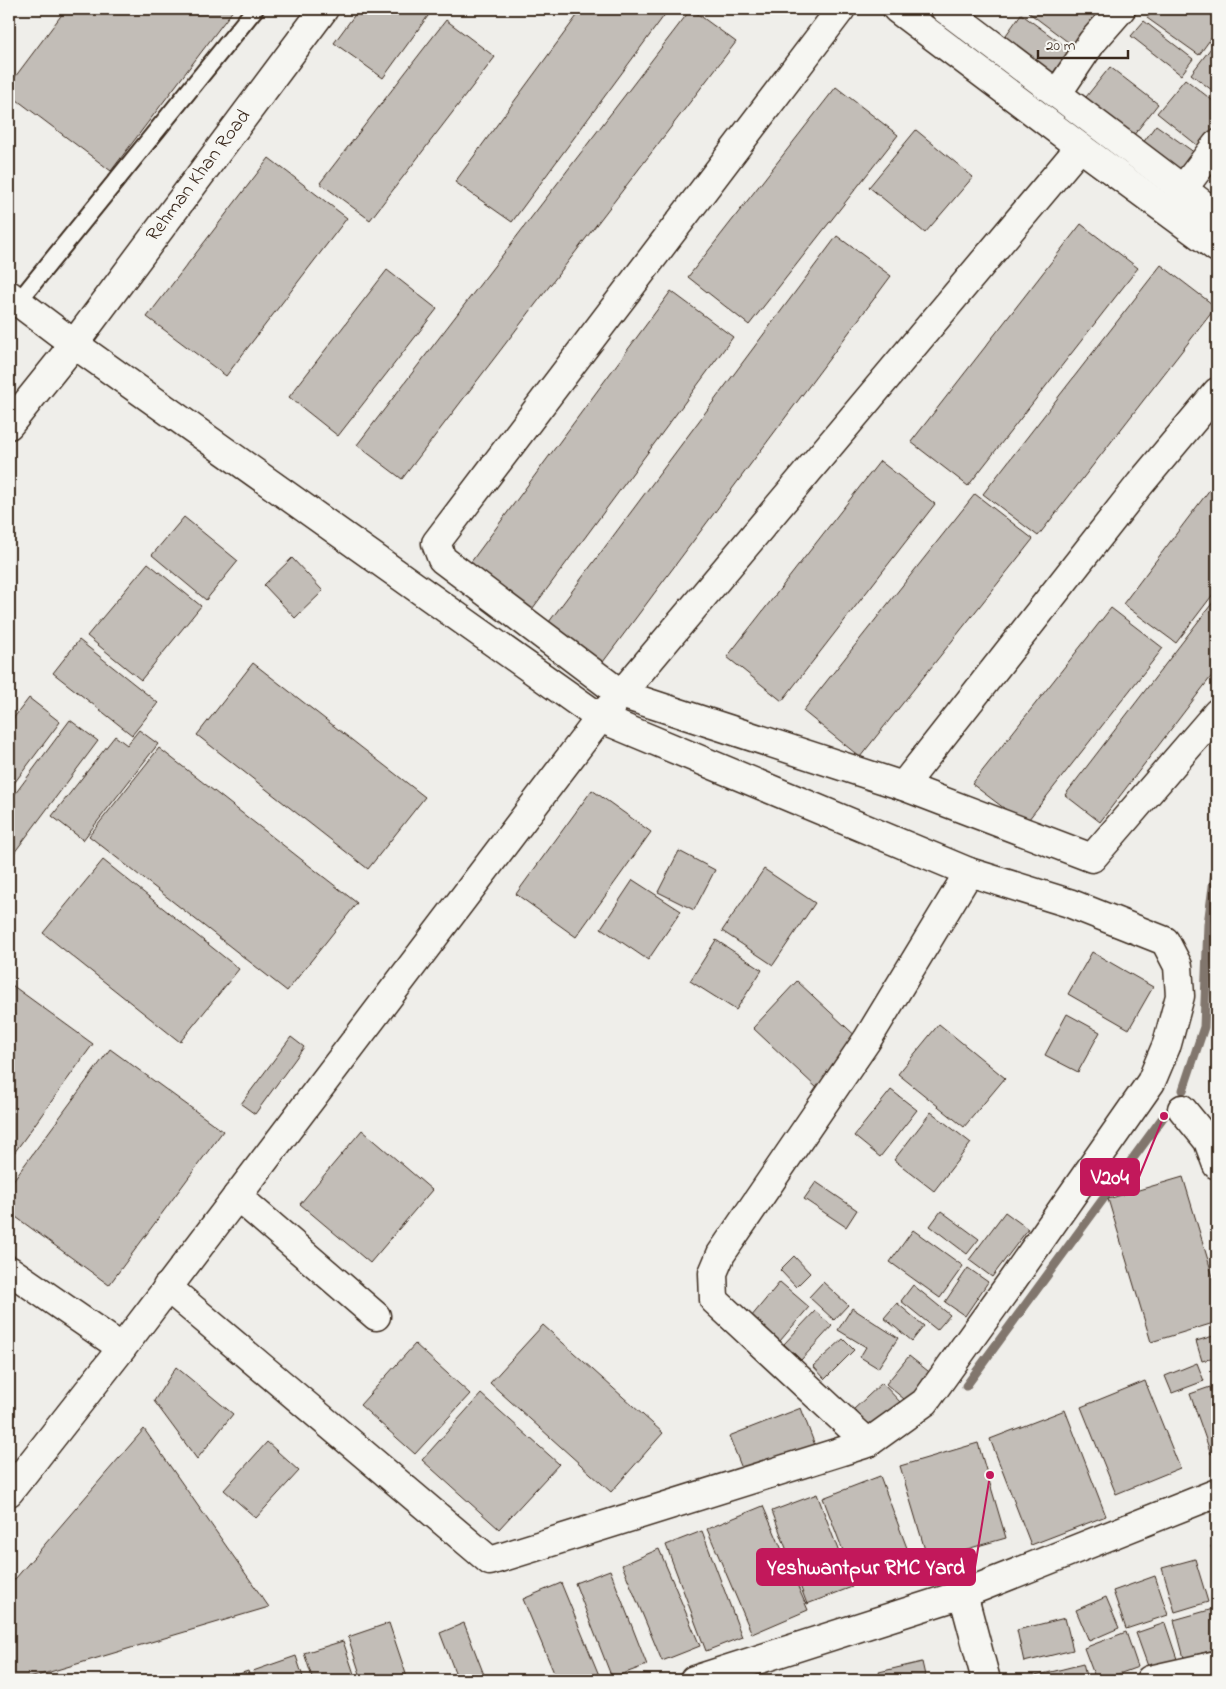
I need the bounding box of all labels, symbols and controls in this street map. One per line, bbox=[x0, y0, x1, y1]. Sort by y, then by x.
scale bar bbox=[1038, 28, 1128, 60]
text: 20 m bbox=[1046, 35, 1076, 57]
street label: Rehman Khan Road bbox=[140, 104, 258, 248]
callout: V204 bbox=[1081, 1159, 1139, 1195]
text: V204 bbox=[1090, 1164, 1129, 1194]
callout: Yeshwantpur RMC Yard bbox=[757, 1549, 975, 1585]
text: Yeshwantpur RMC Yard bbox=[766, 1554, 965, 1584]

